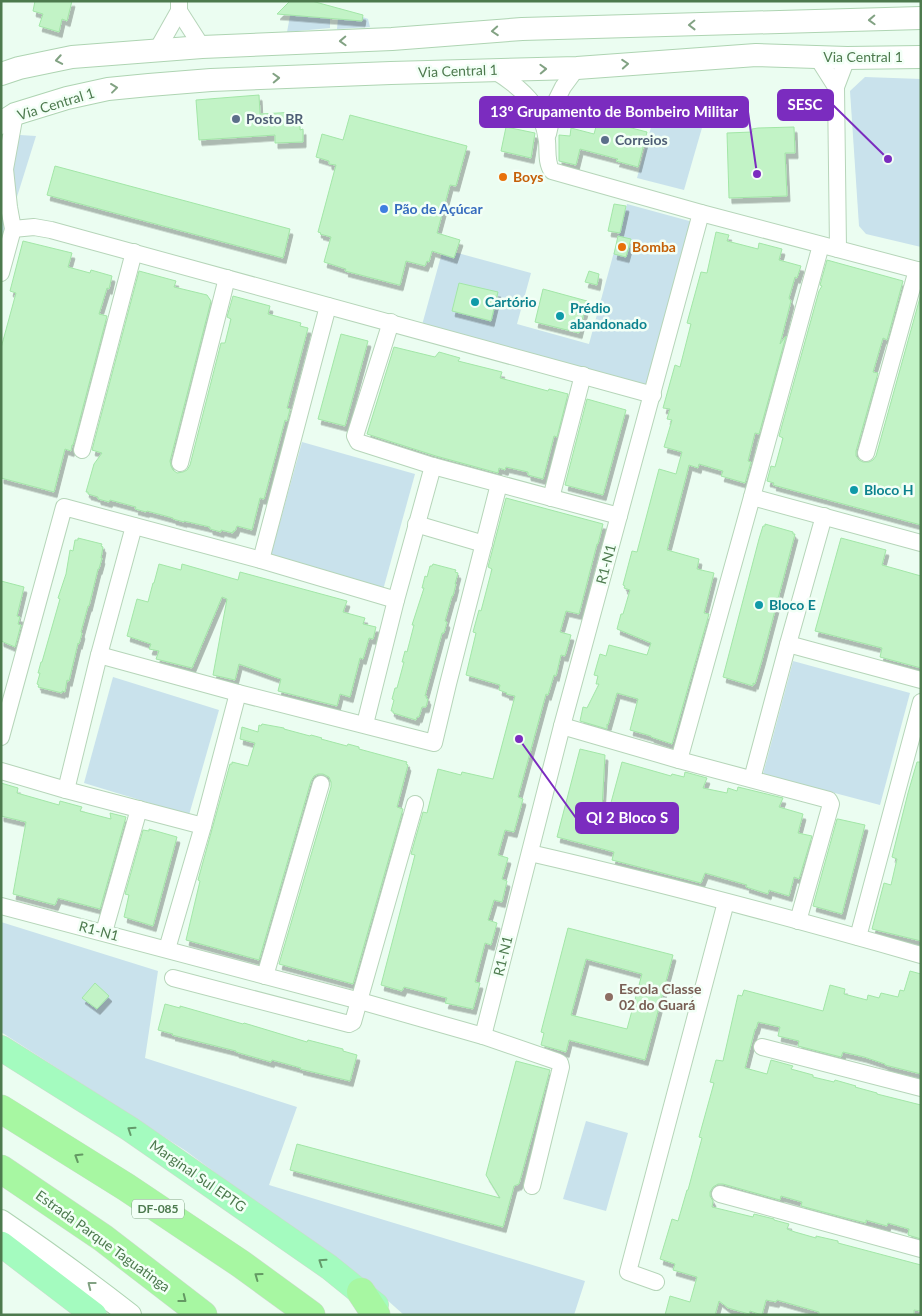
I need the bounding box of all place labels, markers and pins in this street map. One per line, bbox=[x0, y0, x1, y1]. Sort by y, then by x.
callout: SESC bbox=[778, 90, 833, 120]
callout: 13º Grupamento de Bombeiro Militar bbox=[480, 97, 748, 127]
place label: Posto BR bbox=[246, 110, 304, 127]
marker: Posto BR bbox=[230, 113, 242, 125]
place label: Correios bbox=[615, 131, 668, 148]
marker: Correios bbox=[599, 134, 611, 146]
place label: Boys bbox=[513, 168, 543, 185]
marker: Boys bbox=[497, 171, 509, 183]
place label: Pão de Açúcar bbox=[394, 200, 483, 217]
marker: Pão de Açúcar bbox=[378, 203, 390, 215]
place label: Bomba bbox=[632, 238, 676, 255]
marker: Bomba bbox=[616, 241, 628, 253]
place label: Cartório bbox=[485, 293, 537, 310]
marker: Cartório bbox=[469, 296, 481, 308]
place label: Prédio abandonado bbox=[570, 299, 647, 332]
marker: Prédio abandonado bbox=[554, 310, 566, 322]
place label: Bloco H bbox=[864, 481, 913, 498]
marker: Bloco H bbox=[848, 484, 860, 496]
place label: Bloco E bbox=[769, 596, 816, 613]
marker: Bloco E bbox=[753, 599, 765, 611]
callout: QI 2 Bloco S bbox=[576, 803, 678, 833]
place label: Escola Classe 02 do Guará bbox=[619, 980, 702, 1013]
marker: Escola Classe 02 do Guará bbox=[603, 991, 615, 1003]

